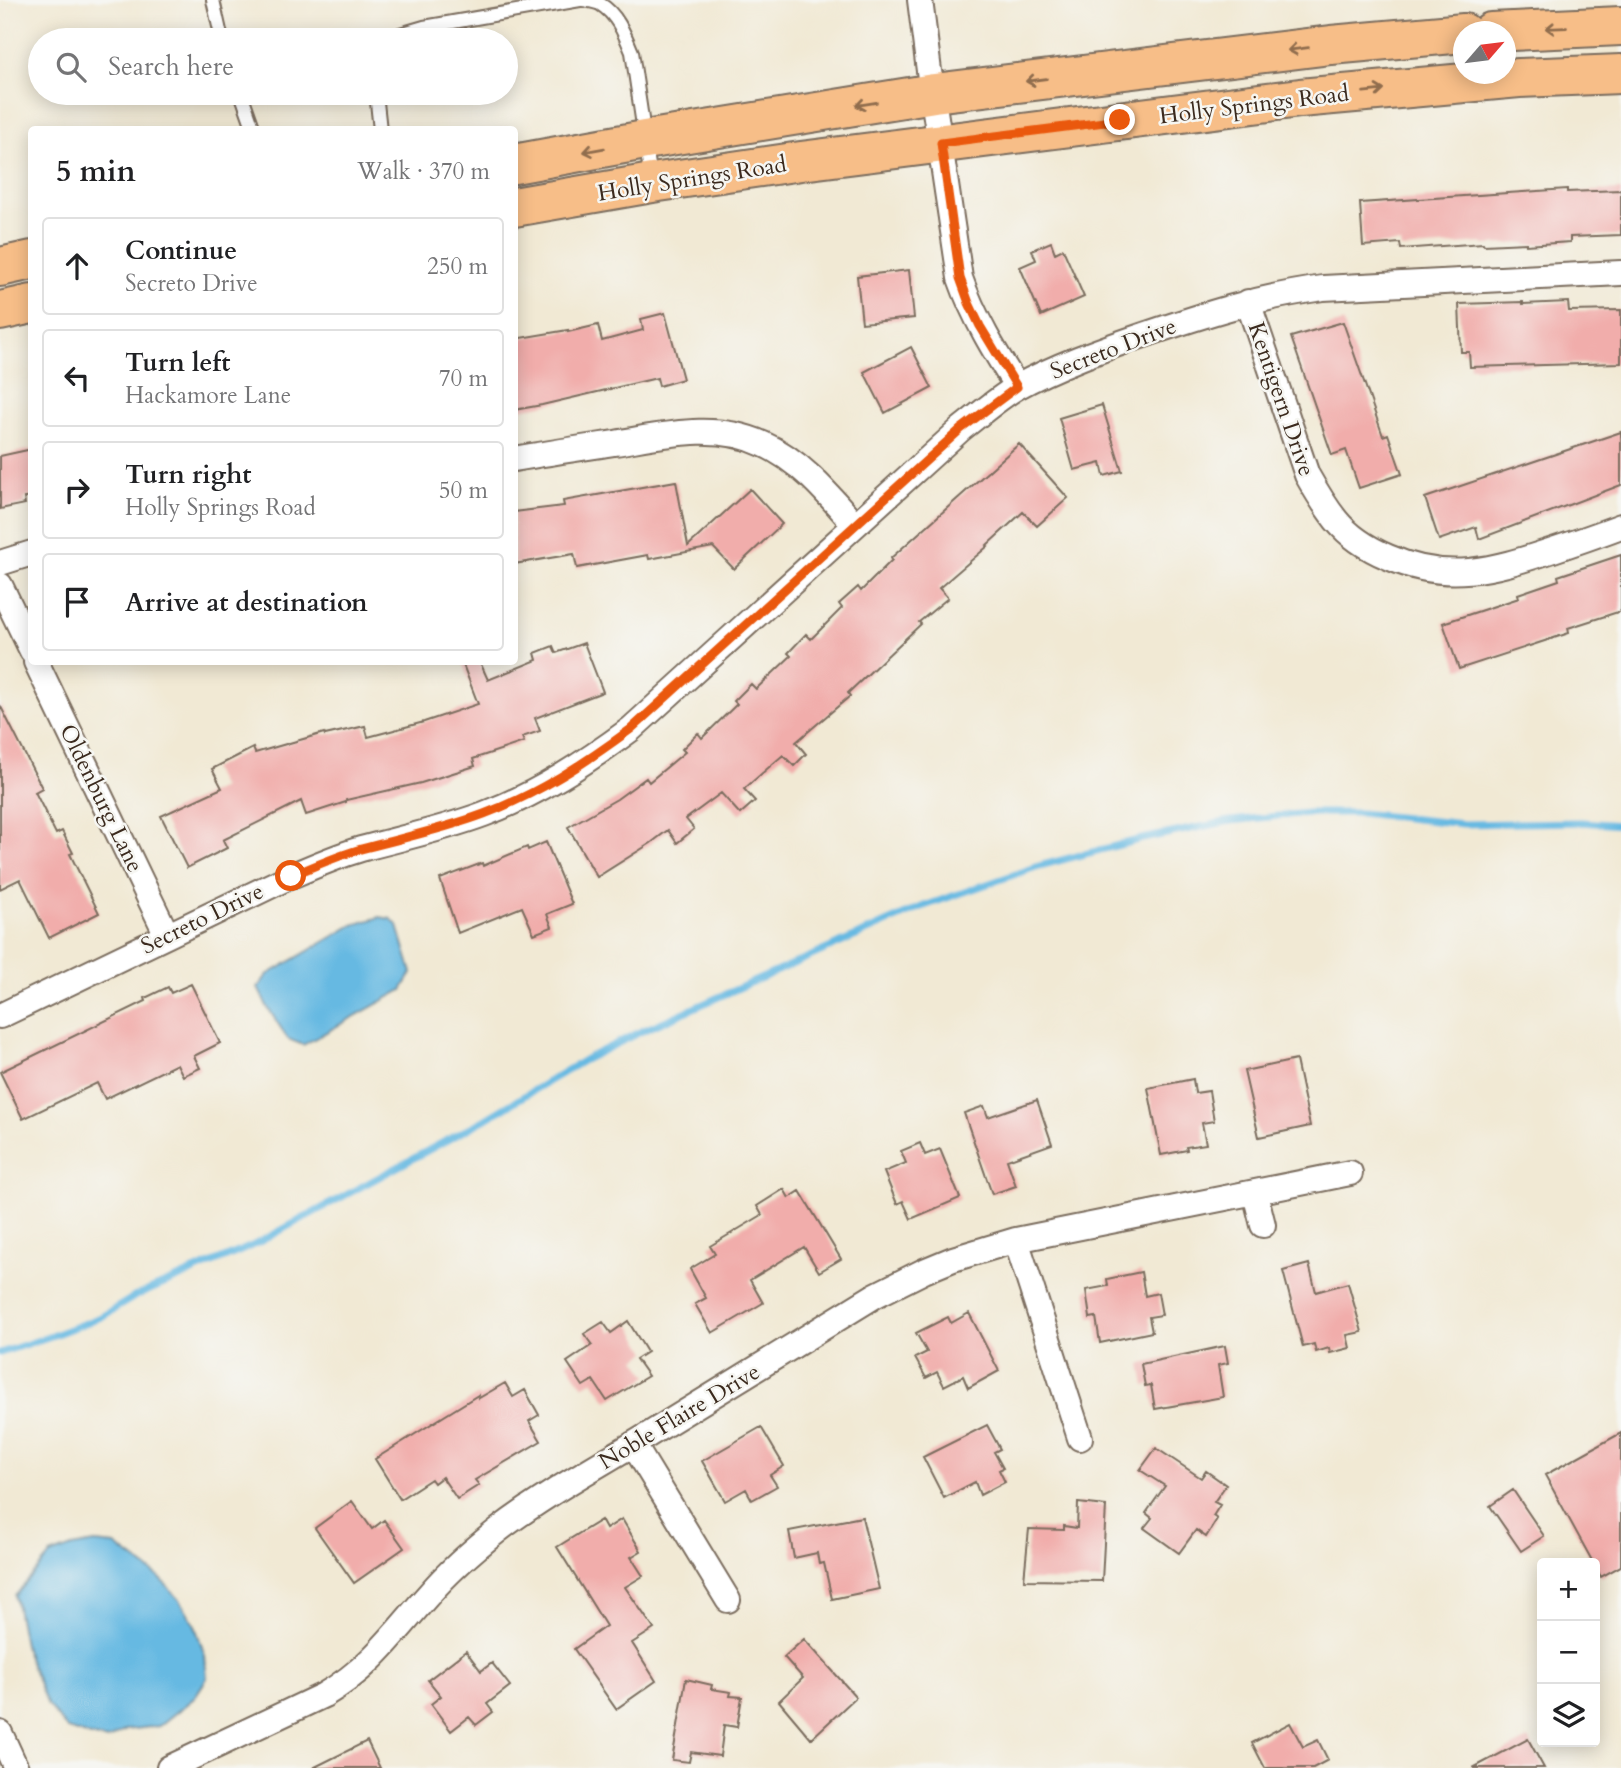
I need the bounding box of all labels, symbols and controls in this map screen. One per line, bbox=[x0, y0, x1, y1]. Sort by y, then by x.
north arrow bbox=[1453, 21, 1516, 84]
one-way arrow bbox=[1545, 22, 1568, 35]
search box bbox=[28, 28, 518, 105]
one-way arrow bbox=[1287, 42, 1310, 55]
icon: search bbox=[52, 48, 90, 86]
text: Search here bbox=[108, 49, 234, 84]
one-way arrow bbox=[1026, 74, 1048, 87]
street label: Holly Springs Road bbox=[1158, 77, 1351, 132]
one-way arrow bbox=[1362, 84, 1385, 97]
one-way arrow bbox=[855, 98, 878, 111]
route end bbox=[1104, 104, 1135, 135]
one-way arrow bbox=[583, 144, 606, 157]
street label: Holly Springs Road bbox=[595, 148, 789, 209]
text: 5 min bbox=[56, 151, 136, 192]
text: Walk · 370 m bbox=[357, 156, 490, 187]
text: Continue bbox=[125, 233, 237, 268]
icon: ahead bbox=[58, 247, 96, 285]
text: 250 m bbox=[427, 251, 488, 282]
text: Secreto Drive bbox=[125, 268, 258, 299]
street label: Secreto Drive bbox=[1046, 310, 1181, 387]
street label: Kentigern Drive bbox=[1241, 318, 1322, 480]
text: Turn left bbox=[125, 345, 230, 380]
icon: left bbox=[58, 359, 96, 397]
text: 70 m bbox=[439, 363, 488, 394]
text: Hackamore Lane bbox=[125, 380, 291, 411]
text: Turn right bbox=[125, 457, 252, 492]
icon: right bbox=[58, 471, 96, 509]
text: 50 m bbox=[439, 475, 488, 506]
text: Holly Springs Road bbox=[125, 492, 316, 523]
icon: arrive bbox=[58, 583, 96, 621]
text: Arrive at destination bbox=[125, 585, 368, 620]
street label: Oldenburg Lane bbox=[52, 719, 151, 877]
route start bbox=[275, 860, 306, 891]
street label: Secreto Drive bbox=[136, 875, 269, 961]
street label: Noble Flaire Drive bbox=[593, 1356, 766, 1477]
map controls bbox=[1537, 1558, 1600, 1747]
button: + bbox=[1537, 1558, 1600, 1621]
button: − bbox=[1537, 1621, 1600, 1684]
button: layers bbox=[1537, 1684, 1600, 1747]

